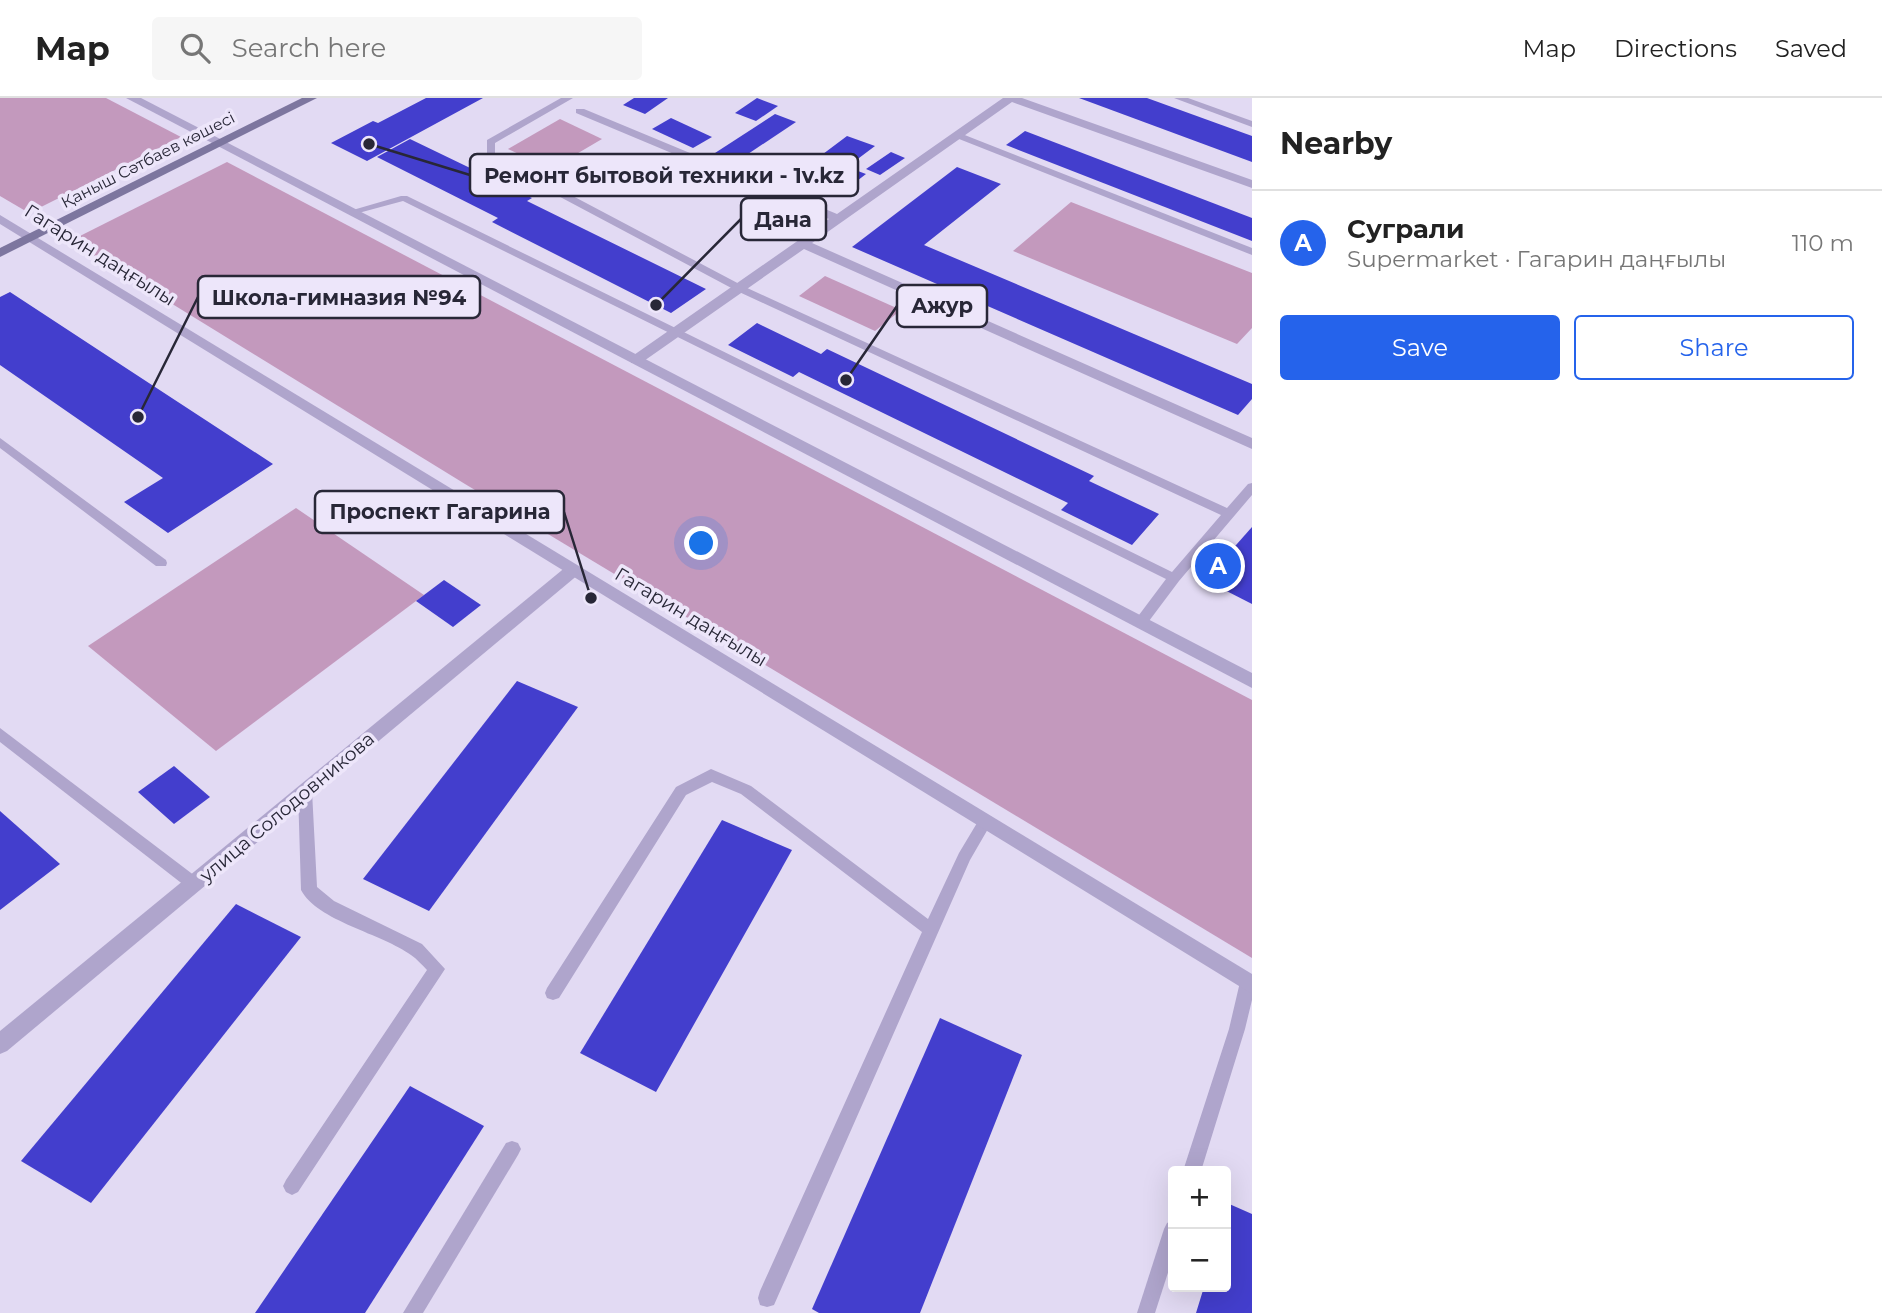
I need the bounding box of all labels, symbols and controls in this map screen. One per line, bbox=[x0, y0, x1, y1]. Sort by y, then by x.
search box bbox=[152, 17, 642, 80]
text: Map bbox=[35, 28, 110, 68]
icon: search bbox=[176, 29, 214, 67]
text: Search here bbox=[232, 32, 386, 64]
text: Map bbox=[1523, 34, 1576, 63]
text: Directions bbox=[1614, 34, 1737, 63]
text: Saved bbox=[1775, 34, 1847, 63]
street label: Қаныш Сәтбаев көшесі bbox=[58, 108, 238, 212]
text: Nearby bbox=[1280, 125, 1392, 162]
callout: Ремонт бытовой техники - 1v.kz bbox=[470, 154, 858, 196]
text: Ремонт бытовой техники - 1v.kz bbox=[484, 163, 844, 188]
callout: Дана bbox=[741, 198, 826, 240]
street label: Гагарин даңғылы bbox=[20, 199, 180, 311]
text: Дана bbox=[754, 207, 812, 232]
text: Суграли bbox=[1347, 213, 1465, 245]
text: A bbox=[1294, 229, 1312, 257]
text: 110 m bbox=[1792, 229, 1854, 257]
text: Supermarket · Гагарин даңғылы bbox=[1347, 245, 1726, 273]
callout: Школа-гимназия №94 bbox=[198, 276, 480, 318]
text: Школа-гимназия №94 bbox=[212, 285, 467, 310]
callout: Ажур bbox=[897, 285, 987, 327]
text: Ажур bbox=[911, 293, 973, 318]
button: Save bbox=[1280, 315, 1560, 380]
button: Share bbox=[1574, 315, 1854, 380]
callout: Проспект Гагарина bbox=[315, 491, 564, 533]
text: Проспект Гагарина bbox=[329, 499, 551, 524]
your location bbox=[684, 526, 718, 560]
pin: A bbox=[1195, 540, 1241, 592]
street label: Гагарин даңғылы bbox=[611, 562, 771, 672]
street label: улица Солодовникова bbox=[194, 727, 379, 887]
map controls bbox=[1168, 1166, 1231, 1292]
button: + bbox=[1168, 1166, 1231, 1229]
button: − bbox=[1168, 1229, 1231, 1292]

